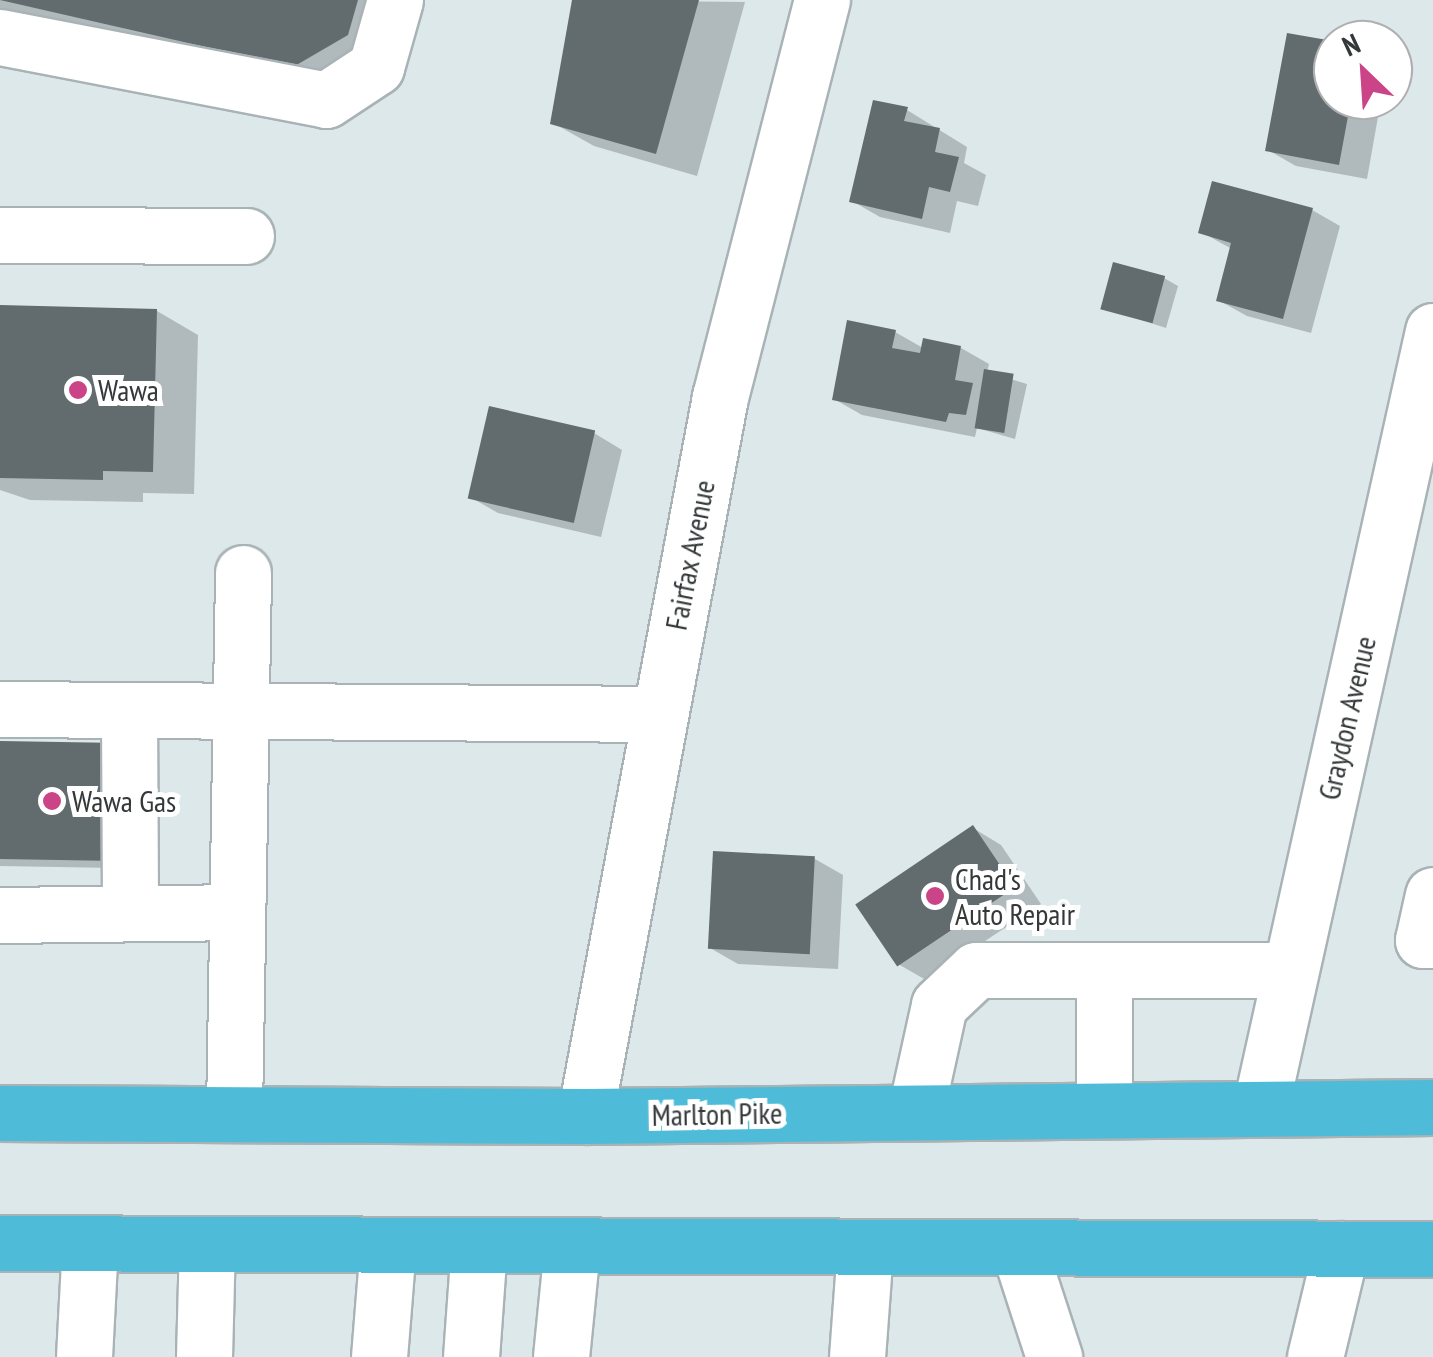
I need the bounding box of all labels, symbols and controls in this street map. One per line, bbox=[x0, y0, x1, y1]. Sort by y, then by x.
north arrow bbox=[1313, 20, 1413, 120]
text: N bbox=[1336, 24, 1366, 64]
place label: Wawa bbox=[98, 372, 159, 408]
marker: Wawa bbox=[67, 379, 89, 401]
street label: Fairfax Avenue bbox=[658, 476, 722, 634]
street label: Graydon Avenue bbox=[1311, 632, 1383, 804]
place label: Wawa Gas bbox=[72, 783, 176, 819]
marker: Wawa Gas bbox=[41, 790, 63, 812]
place label: Chad's Auto Repair bbox=[955, 861, 1075, 932]
marker: Chad's Auto Repair bbox=[924, 885, 946, 907]
street label: Marlton Pike bbox=[651, 1095, 783, 1133]

